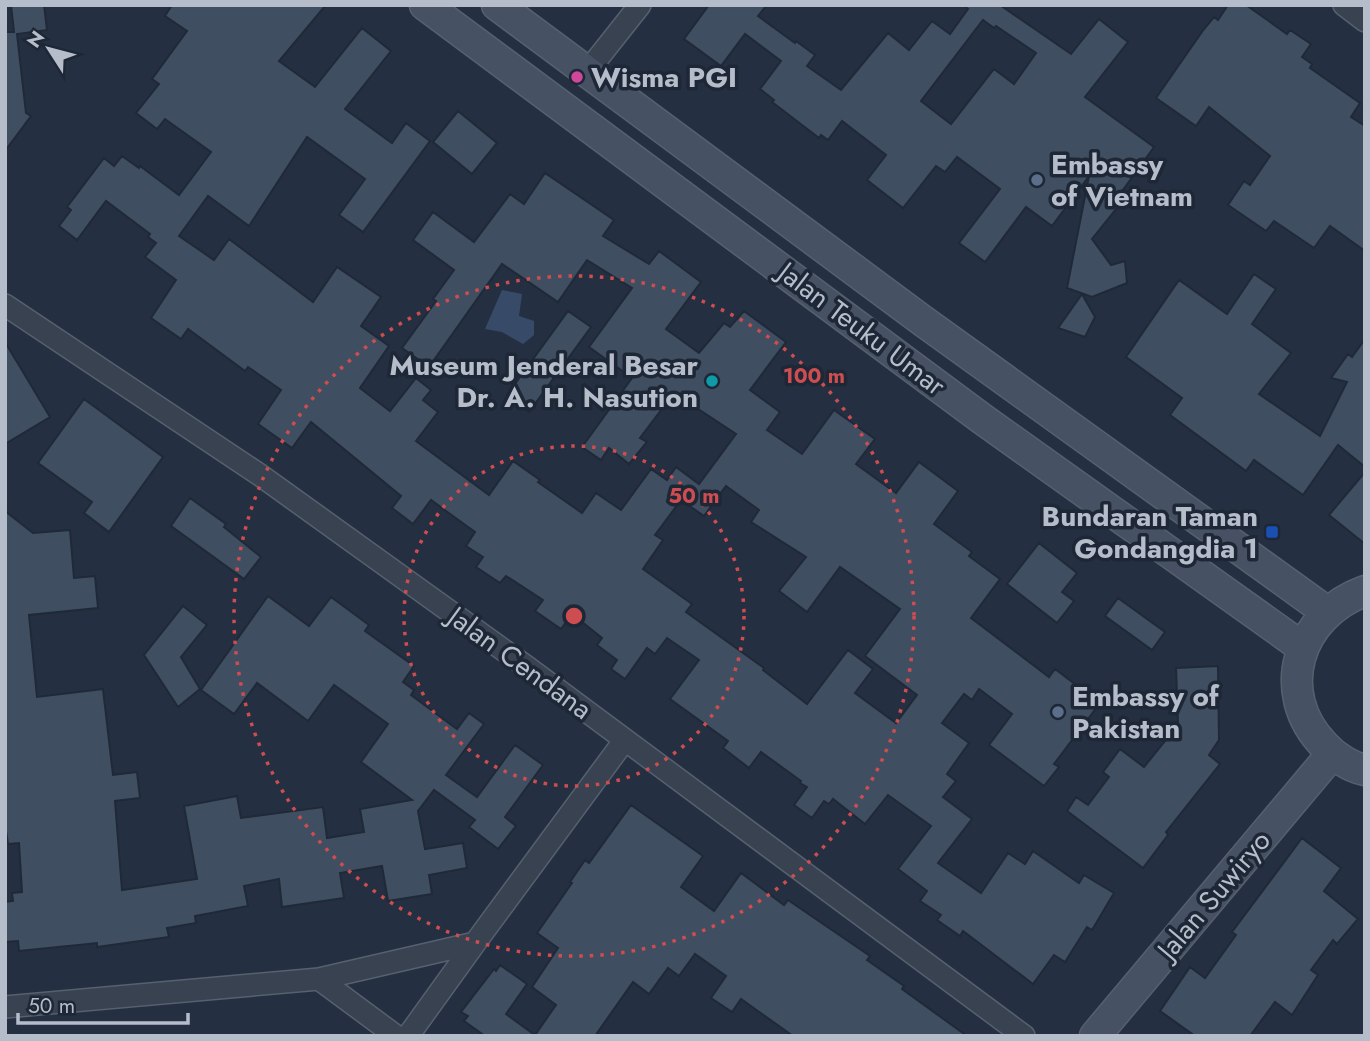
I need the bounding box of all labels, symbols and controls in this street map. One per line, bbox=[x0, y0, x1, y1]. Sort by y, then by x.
north arrow bbox=[14, 14, 84, 84]
text: N bbox=[20, 25, 51, 53]
place label: Wisma PGI bbox=[591, 57, 737, 98]
marker: Wisma PGI bbox=[569, 69, 585, 85]
place label: Embassy of Vietnam bbox=[1051, 144, 1193, 217]
marker: Embassy of Vietnam bbox=[1029, 172, 1045, 188]
street label: Jalan Teuku Umar bbox=[767, 250, 955, 406]
place label: Museum Jenderal Besar Dr. A. H. Nasution bbox=[389, 345, 698, 418]
text: 100 m bbox=[783, 361, 845, 391]
marker: Museum Jenderal Besar Dr. A. H. Nasution bbox=[704, 373, 720, 389]
text: 50 m bbox=[669, 481, 719, 511]
place label: Bundaran Taman Gondangdia 1 bbox=[1042, 496, 1258, 569]
marker: Bundaran Taman Gondangdia 1 bbox=[1264, 524, 1280, 540]
street label: Jalan Cendana bbox=[436, 594, 600, 729]
centre of rings bbox=[562, 604, 586, 628]
place label: Embassy of Pakistan bbox=[1072, 676, 1220, 749]
marker: Embassy of Pakistan bbox=[1050, 704, 1066, 720]
street label: Jalan Suwiryo bbox=[1145, 822, 1280, 971]
scale bar bbox=[18, 982, 187, 1026]
text: 50 m bbox=[28, 991, 75, 1021]

